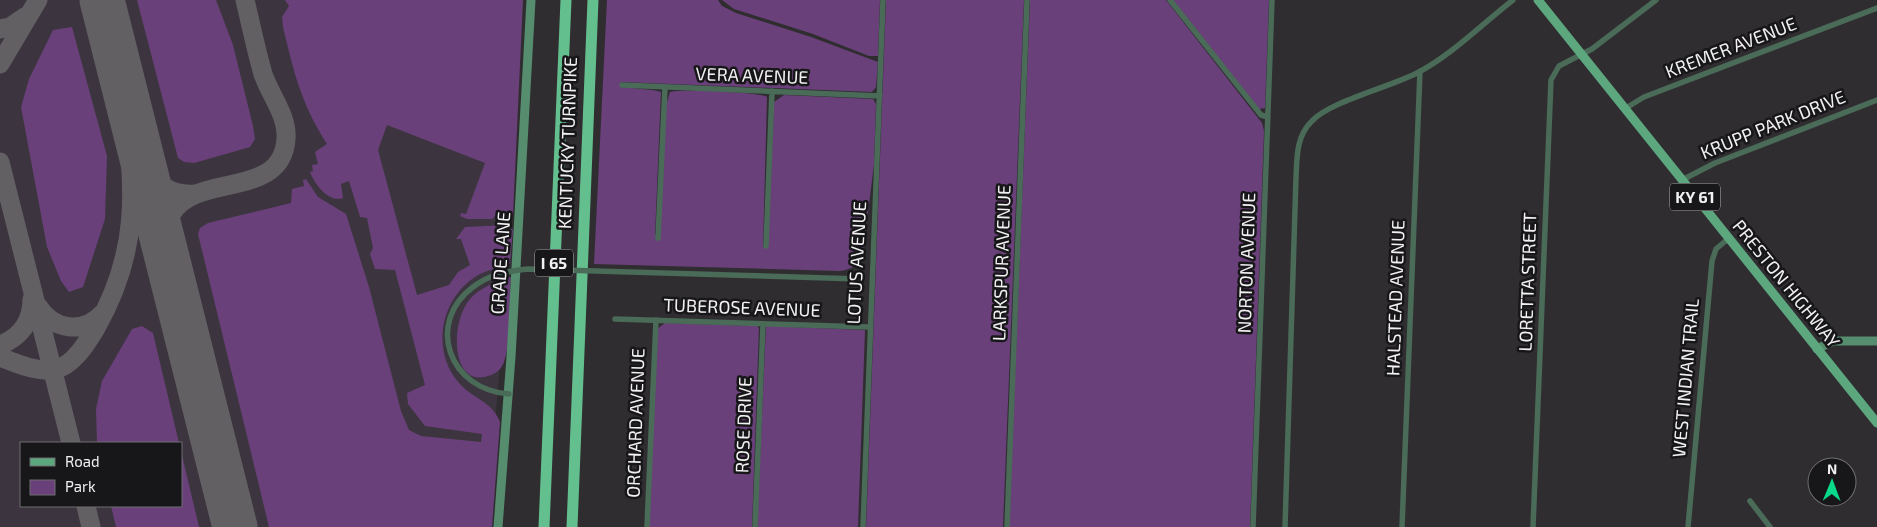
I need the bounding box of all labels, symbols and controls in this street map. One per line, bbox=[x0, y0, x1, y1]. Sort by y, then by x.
street label: KREMER AVENUE bbox=[1662, 12, 1799, 82]
street label: KENTUCKY TURNPIKE bbox=[553, 57, 581, 229]
street label: VERA AVENUE bbox=[695, 62, 809, 88]
street label: KRUPP PARK DRIVE bbox=[1697, 85, 1848, 163]
road number: KY 61 bbox=[1670, 183, 1720, 210]
street label: LARKSPUR AVENUE bbox=[987, 185, 1015, 341]
street label: NORTON AVENUE bbox=[1233, 192, 1259, 334]
street label: LOTUS AVENUE bbox=[842, 201, 870, 325]
street label: GRADE LANE bbox=[485, 211, 515, 315]
street label: LORETTA STREET bbox=[1514, 212, 1540, 352]
street label: PRESTON HIGHWAY bbox=[1728, 215, 1846, 352]
street label: HALSTEAD AVENUE bbox=[1381, 220, 1409, 376]
road number: I 65 bbox=[535, 250, 573, 276]
street label: TUBEROSE AVENUE bbox=[663, 293, 821, 321]
street label: WEST INDIAN TRAIL bbox=[1667, 297, 1703, 458]
street label: ORCHARD AVENUE bbox=[621, 348, 649, 498]
street label: ROSE DRIVE bbox=[730, 377, 756, 473]
legend bbox=[20, 442, 182, 507]
text: Road bbox=[65, 452, 100, 470]
north arrow bbox=[1807, 457, 1857, 507]
text: N bbox=[1827, 460, 1837, 477]
text: Park bbox=[65, 477, 96, 495]

